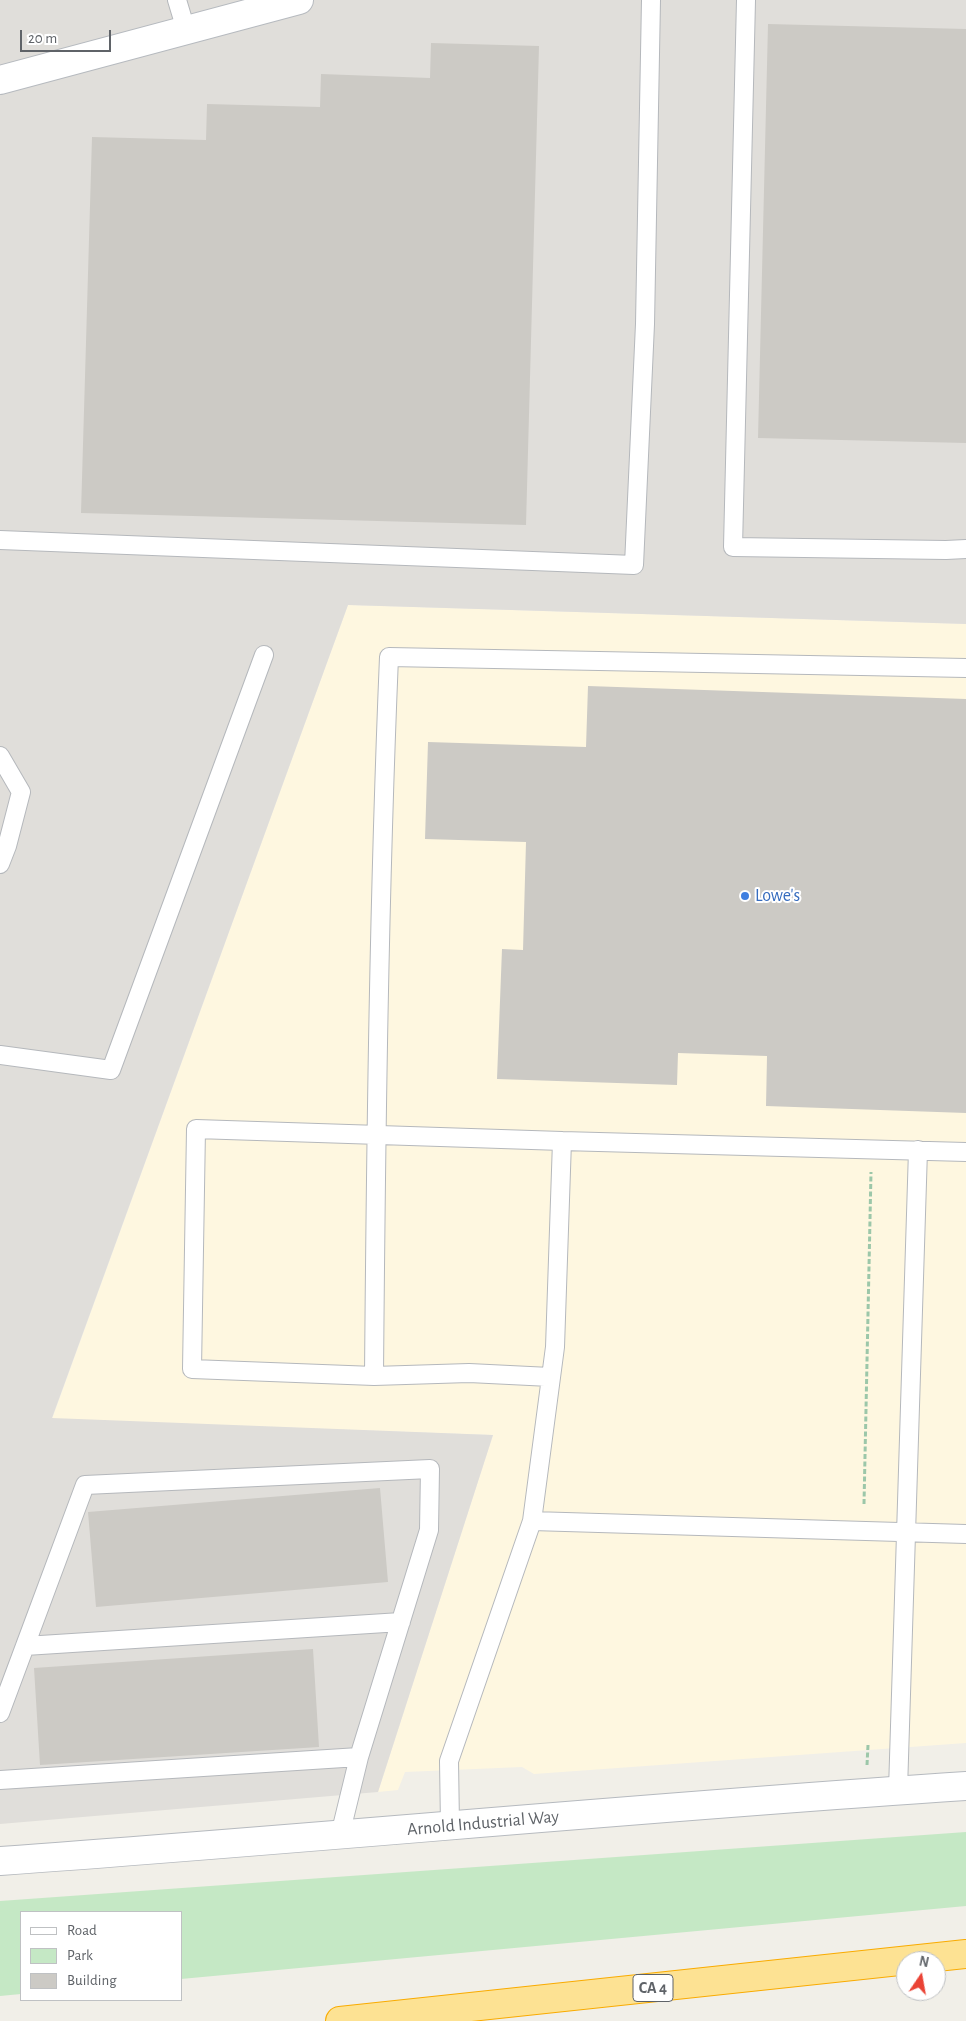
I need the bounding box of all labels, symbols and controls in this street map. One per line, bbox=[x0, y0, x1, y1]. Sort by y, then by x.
scale bar bbox=[22, 20, 114, 52]
text: 20 m bbox=[28, 31, 57, 46]
place label: Lowe's bbox=[755, 885, 800, 907]
marker: Lowe's bbox=[739, 890, 751, 902]
street label: Arnold Industrial Way bbox=[406, 1806, 560, 1840]
legend bbox=[20, 1911, 182, 2001]
text: Road bbox=[67, 1923, 97, 1938]
text: Park bbox=[67, 1948, 93, 1963]
north arrow bbox=[896, 1951, 946, 2001]
text: N bbox=[918, 1954, 930, 1970]
text: Building bbox=[67, 1973, 117, 1988]
road number: CA 4 bbox=[633, 1975, 673, 2002]

